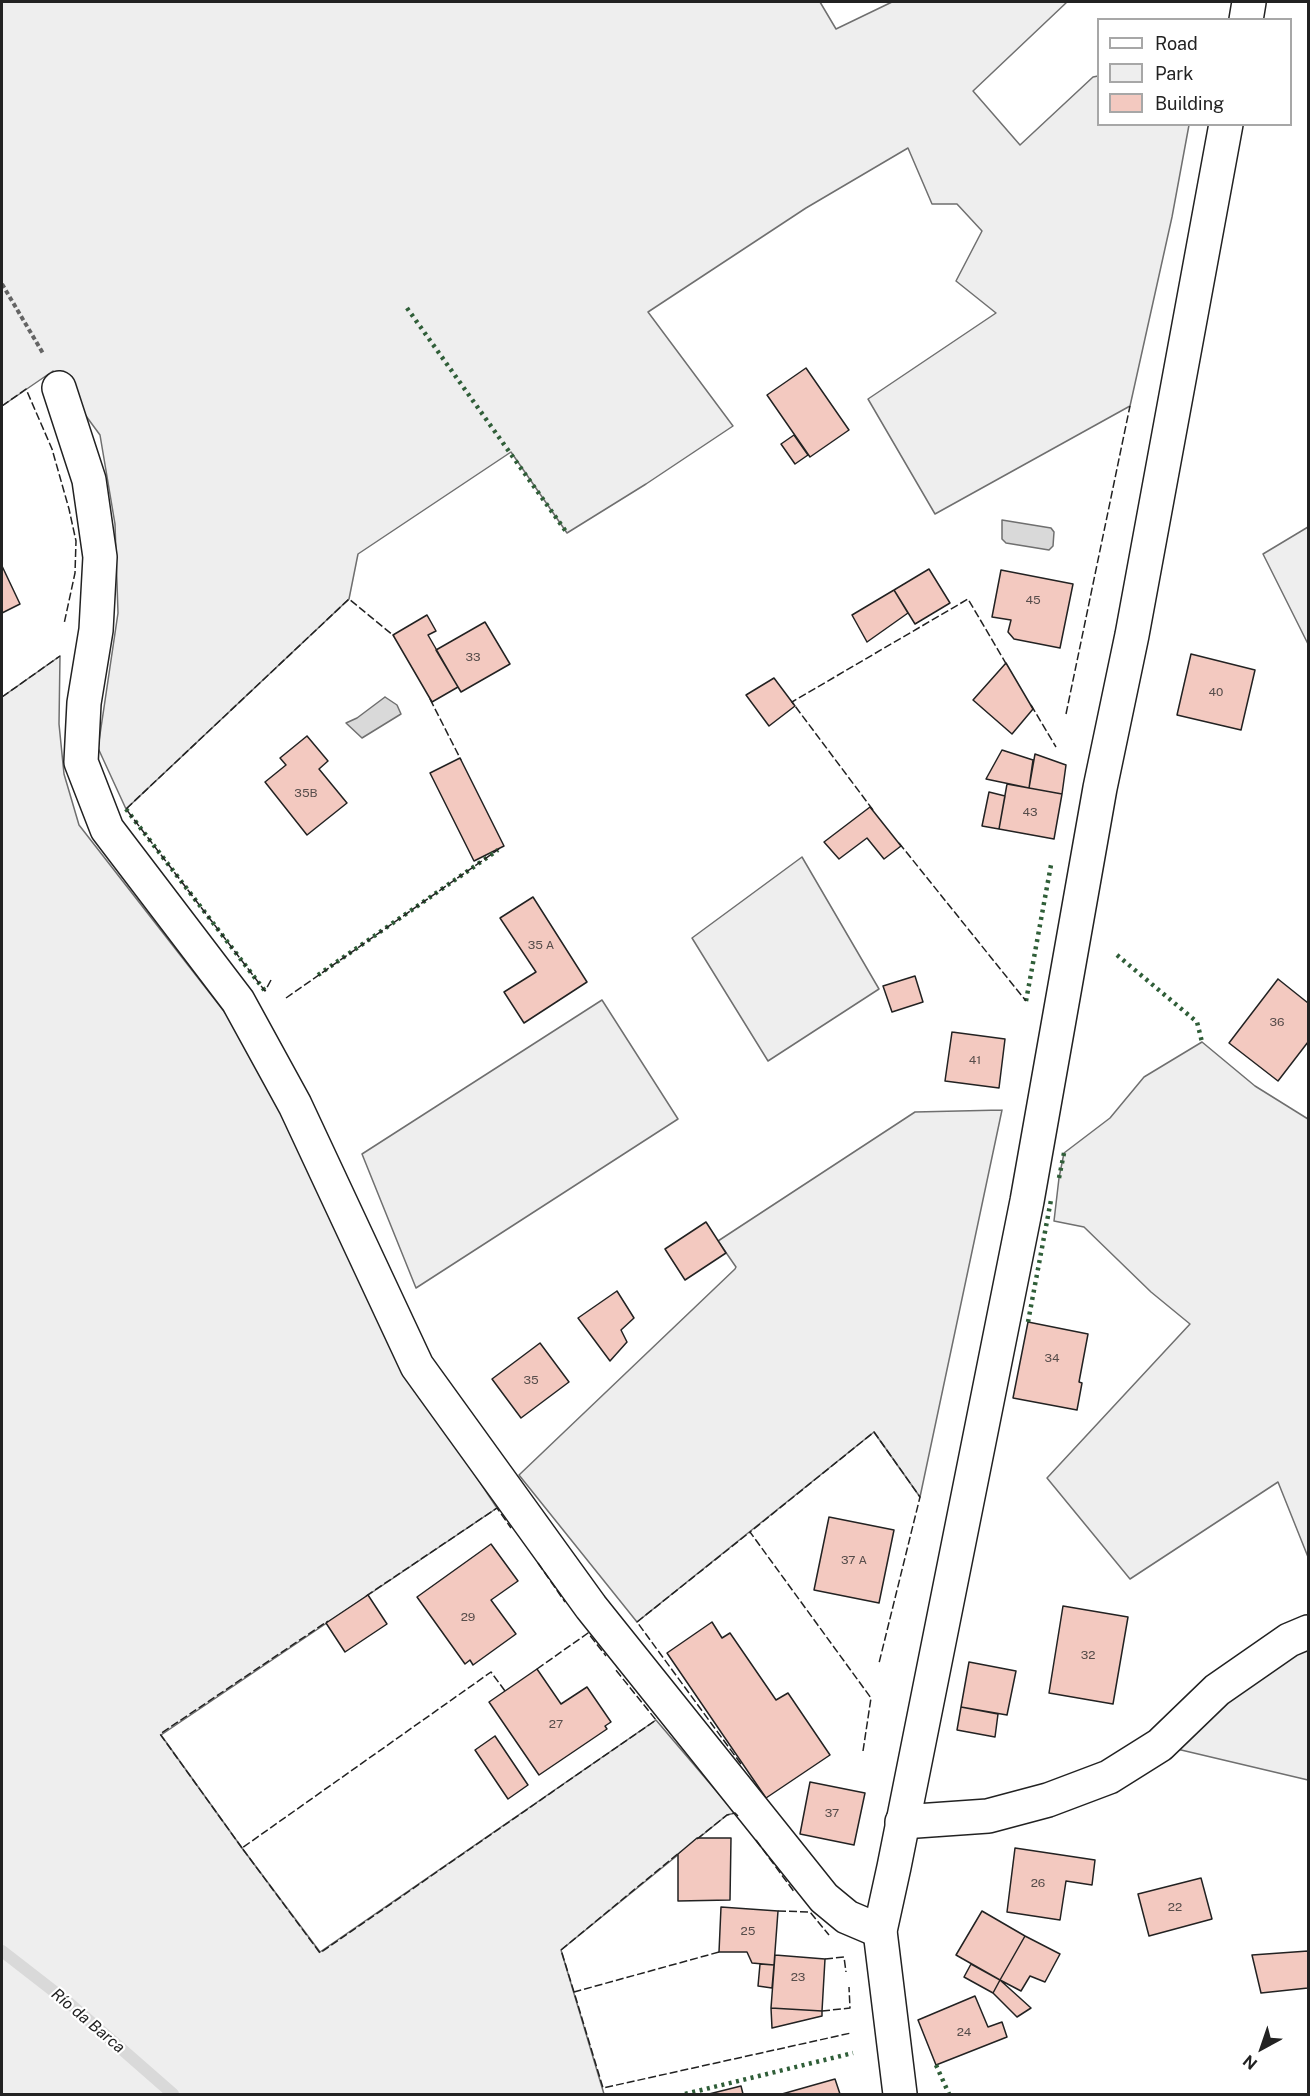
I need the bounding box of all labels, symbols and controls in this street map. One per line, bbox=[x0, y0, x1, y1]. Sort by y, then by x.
legend bbox=[1097, 18, 1292, 126]
text: Road bbox=[1155, 33, 1198, 54]
text: Park bbox=[1155, 63, 1193, 84]
text: Building bbox=[1155, 93, 1224, 114]
house number: 45 bbox=[1025, 593, 1041, 607]
house number: 33 bbox=[465, 650, 481, 664]
house number: 40 bbox=[1209, 685, 1223, 699]
house number: 35B bbox=[294, 786, 318, 800]
house number: 43 bbox=[1022, 805, 1038, 819]
house number: 35 A bbox=[528, 938, 554, 952]
house number: 36 bbox=[1270, 1015, 1284, 1029]
house number: 41 bbox=[969, 1053, 981, 1067]
house number: 34 bbox=[1044, 1351, 1060, 1365]
house number: 35 bbox=[523, 1373, 539, 1387]
house number: 37 A bbox=[841, 1553, 867, 1567]
house number: 29 bbox=[461, 1610, 475, 1624]
house number: 32 bbox=[1081, 1648, 1095, 1662]
house number: 27 bbox=[549, 1717, 563, 1731]
house number: 37 bbox=[825, 1806, 839, 1820]
house number: 26 bbox=[1031, 1876, 1045, 1890]
house number: 22 bbox=[1168, 1900, 1182, 1914]
house number: 25 bbox=[741, 1924, 755, 1938]
house number: 23 bbox=[791, 1970, 805, 1984]
water label: Río da Barca bbox=[47, 1985, 129, 2057]
north arrow bbox=[1232, 2018, 1292, 2078]
house number: 24 bbox=[957, 2025, 971, 2039]
text: N bbox=[1239, 2051, 1261, 2073]

